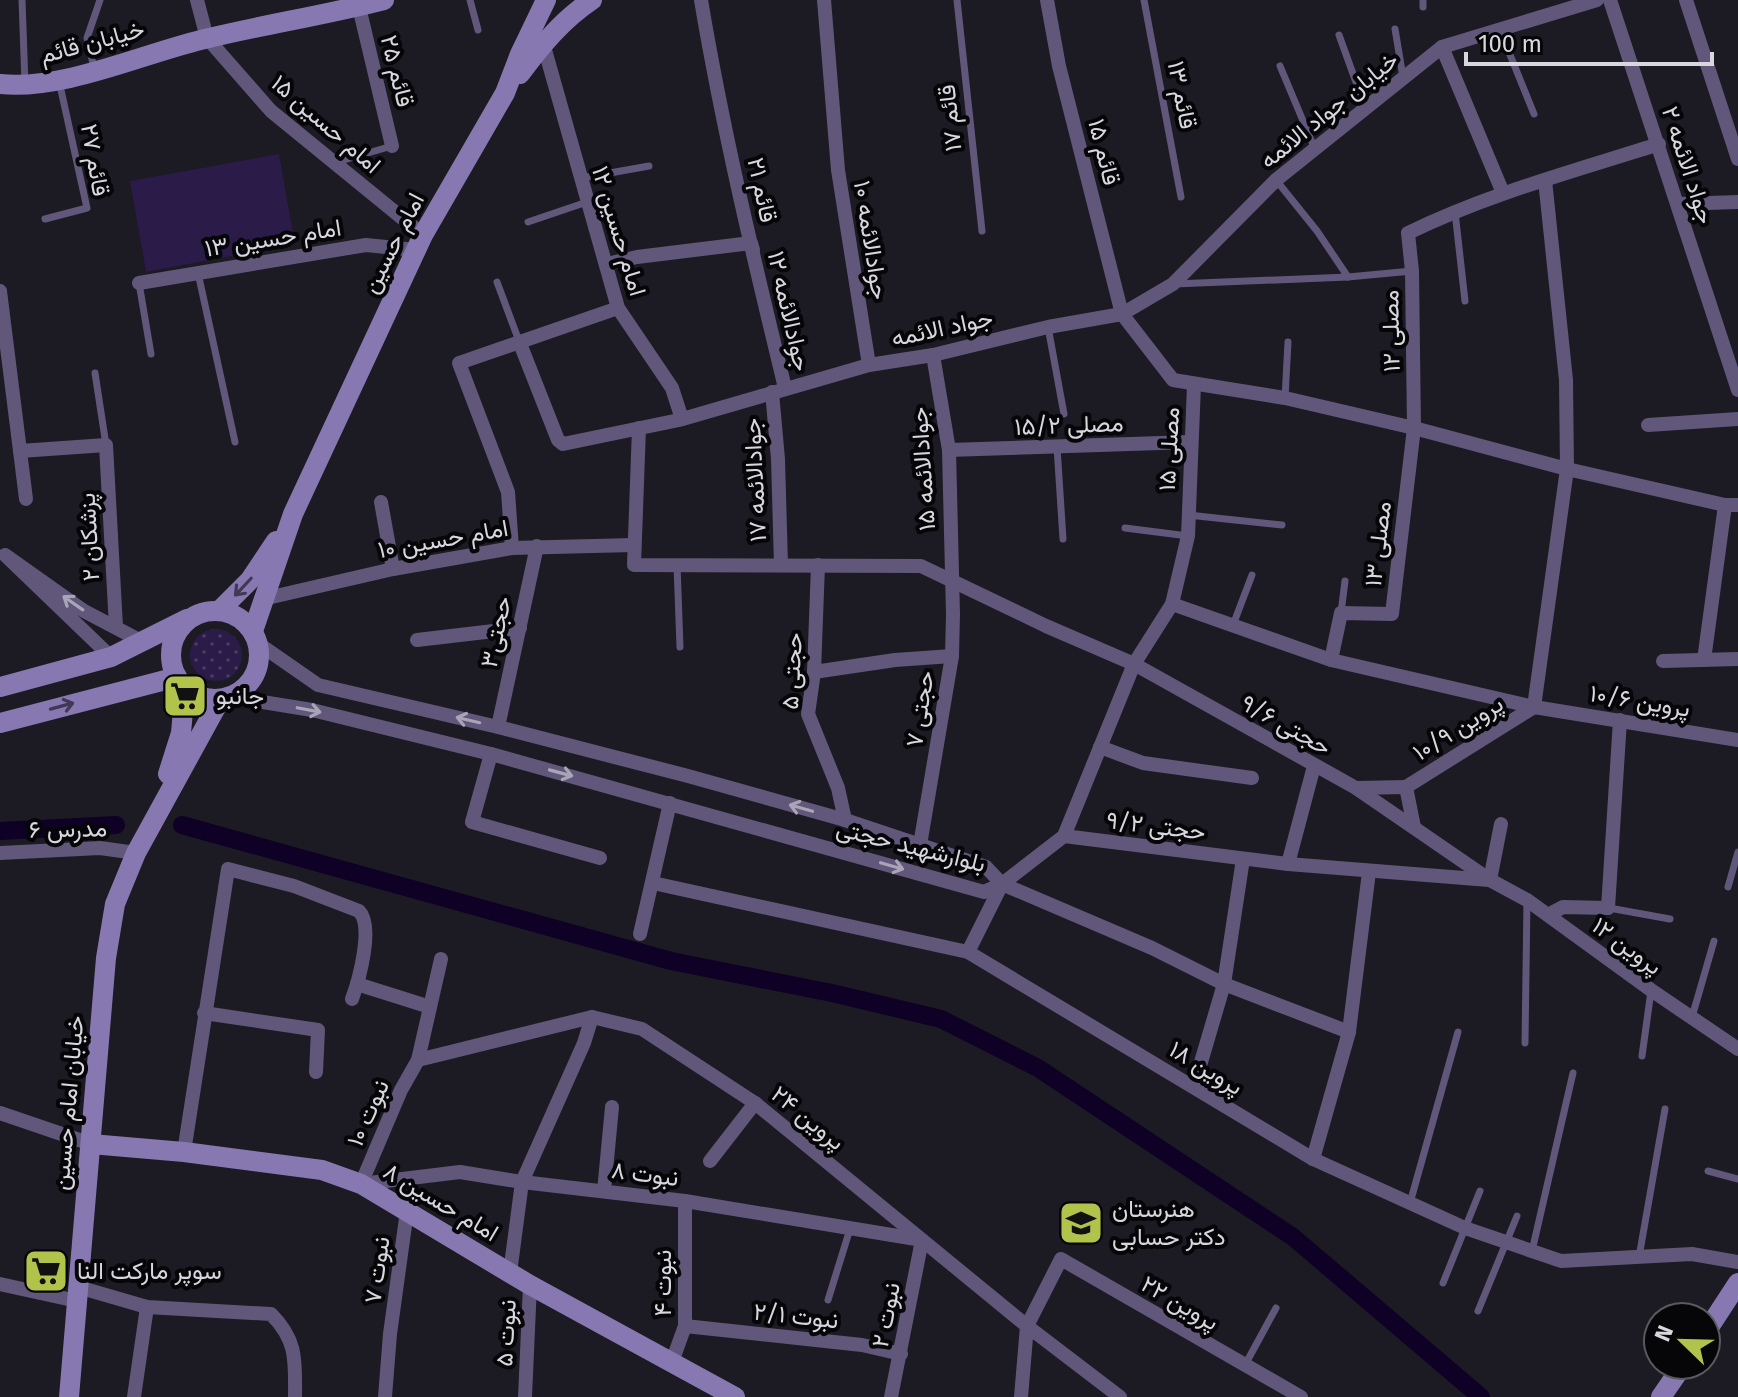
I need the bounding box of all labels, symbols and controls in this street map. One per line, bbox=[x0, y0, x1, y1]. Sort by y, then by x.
street label: خیابان قائم bbox=[37, 15, 148, 71]
scale bar bbox=[1466, 16, 1712, 66]
text: 100 m bbox=[1478, 30, 1542, 58]
street label: قائم ۲۵ bbox=[373, 32, 419, 110]
street label: خیابان جواد الائمه bbox=[1254, 46, 1404, 175]
street label: قائم ۱۳ bbox=[1160, 59, 1202, 132]
street label: امام حسین ۱۵ bbox=[264, 69, 386, 181]
street label: قائم ۱۷ bbox=[933, 83, 969, 153]
street label: جواد الائمه ۲ bbox=[1655, 103, 1720, 228]
street label: قائم ۱۵ bbox=[1080, 116, 1126, 189]
street label: قائم ۲۷ bbox=[73, 122, 115, 199]
street label: قائم ۲۱ bbox=[740, 155, 783, 225]
street label: امام حسین ۱۲ bbox=[584, 163, 652, 300]
street label: جوادالائمه ۱۰ bbox=[847, 179, 894, 302]
street label: امام حسین bbox=[356, 188, 432, 299]
street label: امام حسین ۱۳ bbox=[203, 213, 343, 265]
street label: جوادالائمه ۱۲ bbox=[761, 248, 816, 374]
street label: مصلی ۱۲ bbox=[1376, 290, 1406, 372]
street label: جواد الائمه bbox=[889, 304, 995, 353]
street label: جوادالائمه ۱۵ bbox=[905, 406, 942, 532]
street label: مصلی ۱۵ bbox=[1153, 406, 1185, 492]
street label: مصلی ۱۵/۲ bbox=[1014, 409, 1124, 441]
street label: جوادالائمه ۱۷ bbox=[738, 417, 773, 543]
street label: پزشکان ۲ bbox=[73, 492, 107, 582]
street label: مصلی ۱۳ bbox=[1359, 500, 1397, 588]
street label: ۱۰ امام حسین bbox=[376, 514, 511, 566]
one-way arrow bbox=[233, 577, 252, 597]
street label: حجتی۳ bbox=[475, 594, 517, 670]
one-way arrow bbox=[62, 595, 84, 611]
street label: حجتی ۵ bbox=[776, 632, 808, 710]
street label: حجتی ۷ bbox=[900, 669, 940, 749]
supermarket icon: جانبو bbox=[161, 672, 209, 720]
street label: پروین ۱۰/۶ bbox=[1588, 679, 1692, 725]
place label: جانبو bbox=[216, 682, 264, 711]
street label: حجتی ۹/۶ bbox=[1236, 689, 1336, 761]
street label: پروین ۱۰/۹ bbox=[1408, 689, 1509, 768]
one-way arrow bbox=[48, 698, 74, 713]
one-way arrow bbox=[295, 703, 321, 718]
one-way arrow bbox=[456, 712, 481, 727]
one-way arrow bbox=[548, 766, 573, 781]
one-way arrow bbox=[788, 799, 814, 814]
street label: حجتی ۹/۲ bbox=[1105, 806, 1207, 846]
street label: مدرس ۶ bbox=[29, 814, 107, 845]
street label: بلوارشهید حجتی bbox=[833, 814, 988, 879]
one-way arrow bbox=[879, 859, 905, 874]
street label: پروین ۱۲ bbox=[1585, 911, 1667, 982]
street label: خیابان امام حسین bbox=[46, 1014, 92, 1192]
street label: پروین ۱۸ bbox=[1163, 1035, 1248, 1103]
street label: نبوت ۱۰ bbox=[341, 1075, 396, 1151]
street label: پروین ۲۴ bbox=[764, 1080, 850, 1158]
street label: نبوت ۸ bbox=[610, 1156, 680, 1193]
street label: امام حسین ۸ bbox=[377, 1157, 503, 1249]
place label: هنرستان دکتر حسابی bbox=[1112, 1195, 1226, 1252]
school or university icon: هنرستان دکتر حسابی bbox=[1057, 1199, 1105, 1247]
street label: نبوت ۷ bbox=[358, 1235, 397, 1305]
supermarket icon: سوپر مارکت النا bbox=[22, 1247, 70, 1295]
street label: نبوت ۴ bbox=[649, 1250, 678, 1316]
place label: سوپر مارکت النا bbox=[77, 1257, 222, 1287]
street label: پروین ۲۲ bbox=[1135, 1270, 1224, 1338]
street label: نبوت ۲ bbox=[866, 1280, 907, 1350]
street label: نبوت ۲/۱ bbox=[752, 1298, 840, 1335]
street label: نبوت ۵ bbox=[490, 1299, 523, 1367]
north arrow bbox=[1642, 1301, 1722, 1381]
text: N bbox=[1649, 1321, 1679, 1345]

